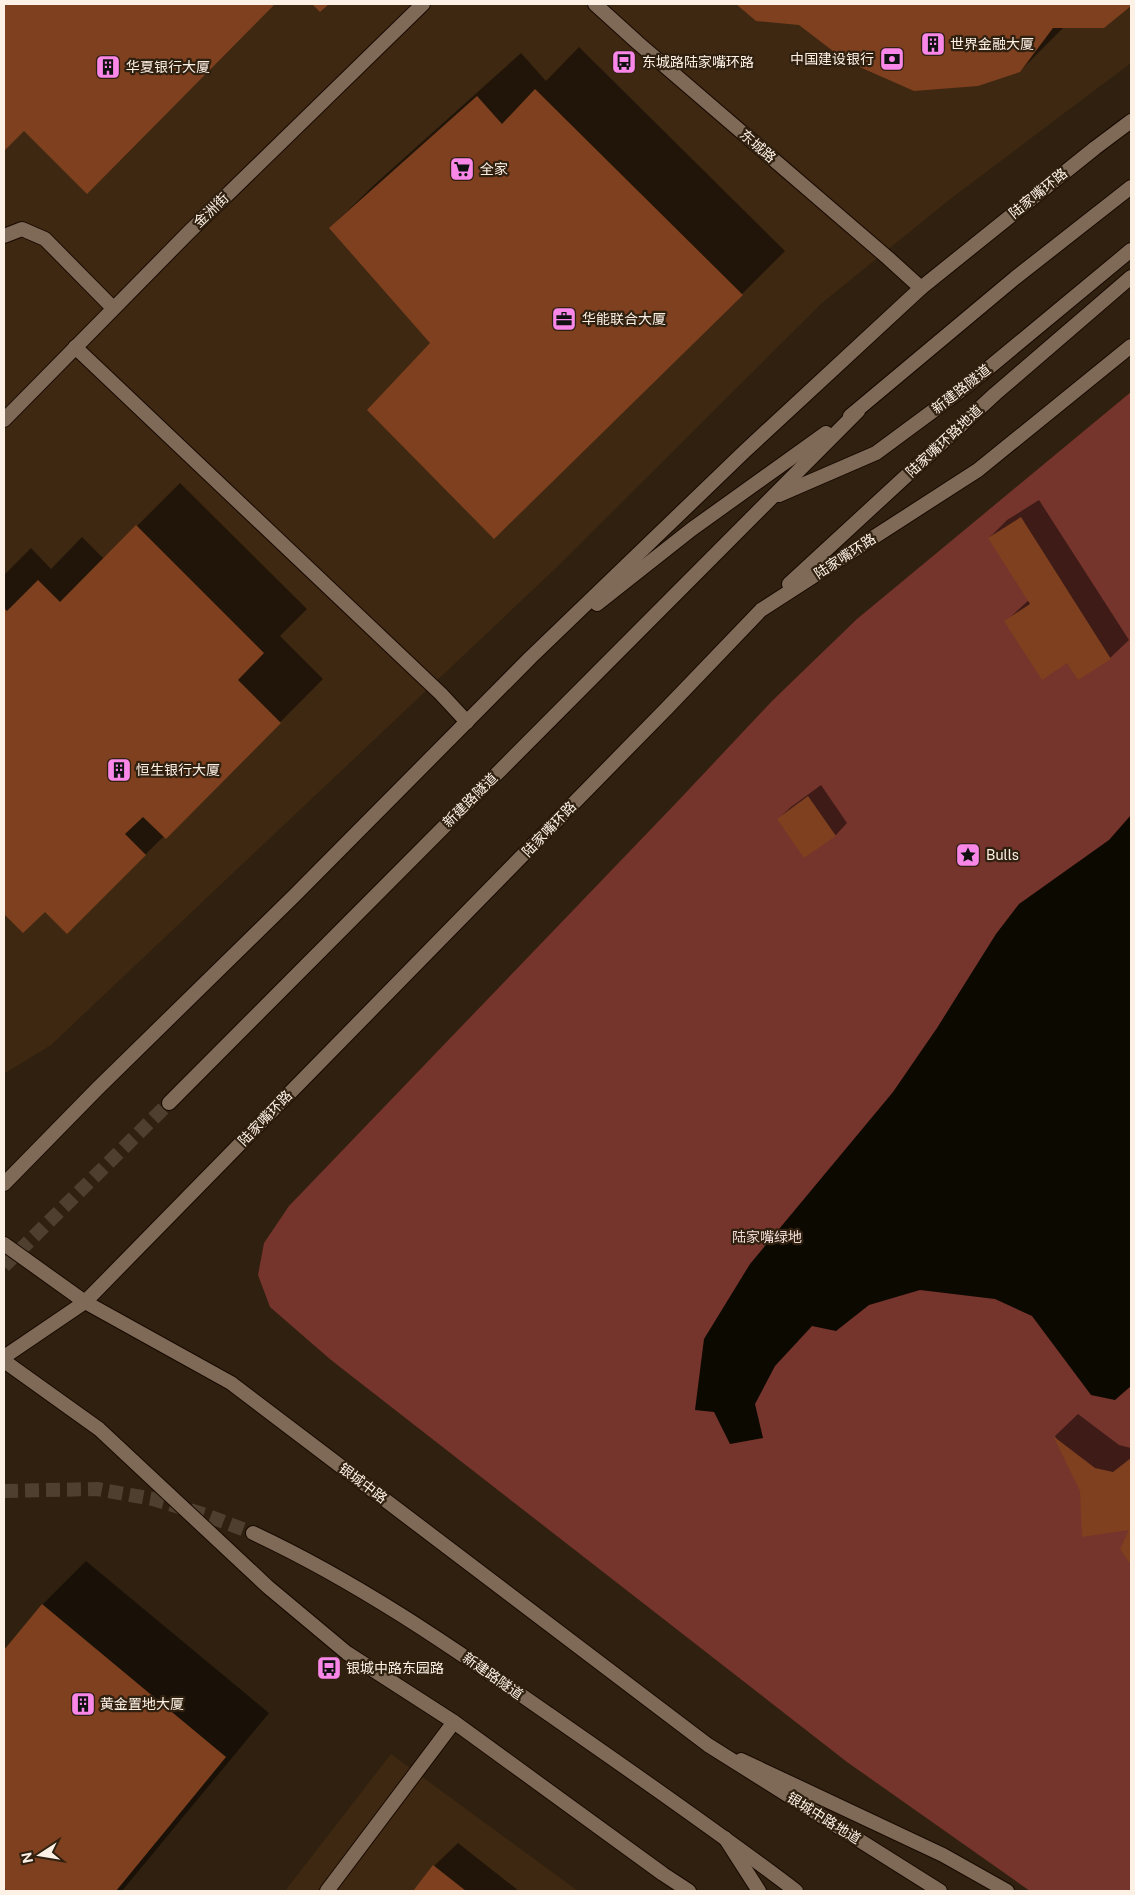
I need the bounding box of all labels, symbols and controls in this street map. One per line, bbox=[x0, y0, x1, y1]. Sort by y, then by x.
building icon: 世界金融大厦 bbox=[920, 31, 946, 57]
place label: 世界金融大厦 bbox=[950, 36, 1034, 52]
bank icon: 中国建设银行 bbox=[879, 46, 905, 72]
bus stop icon: 东城路陆家嘴环路 bbox=[611, 49, 637, 75]
place label: 中国建设银行 bbox=[790, 51, 874, 67]
building icon: 华夏银行大厦 bbox=[95, 54, 121, 80]
place label: 东城路陆家嘴环路 bbox=[642, 54, 754, 70]
place label: 华夏银行大厦 bbox=[126, 59, 210, 75]
street label: 东城路 bbox=[737, 126, 779, 166]
supermarket icon: 全家 bbox=[449, 156, 475, 182]
place label: 全家 bbox=[480, 161, 508, 177]
street label: 陆家嘴环路 bbox=[1006, 165, 1070, 221]
street label: 金洲街 bbox=[190, 190, 232, 230]
office icon: 华能联合大厦 bbox=[551, 306, 577, 332]
place label: 华能联合大厦 bbox=[582, 311, 666, 327]
street label: 新建路隧道 bbox=[928, 361, 994, 417]
street label: 陆家嘴环路地道 bbox=[903, 402, 985, 480]
street label: 陆家嘴环路 bbox=[811, 530, 879, 582]
building icon: 恒生银行大厦 bbox=[106, 757, 132, 783]
place label: 恒生银行大厦 bbox=[136, 762, 220, 778]
street label: 新建路隧道 bbox=[440, 770, 500, 830]
street label: 陆家嘴环路 bbox=[519, 798, 579, 860]
place icon: Bulls bbox=[955, 842, 981, 868]
place label: Bulls bbox=[986, 847, 1019, 863]
street label: 陆家嘴环路 bbox=[235, 1087, 295, 1149]
park label: 陆家嘴绿地 bbox=[732, 1229, 802, 1245]
street label: 银城中路 bbox=[336, 1460, 390, 1506]
street label: 新建路隧道 bbox=[460, 1649, 526, 1703]
bus stop icon: 银城中路东园路 bbox=[316, 1655, 342, 1681]
place label: 银城中路东园路 bbox=[346, 1660, 444, 1676]
building icon: 黄金置地大厦 bbox=[70, 1691, 96, 1717]
place label: 黄金置地大厦 bbox=[100, 1696, 184, 1712]
street label: 银城中路地道 bbox=[784, 1789, 864, 1847]
north arrow bbox=[15, 1830, 65, 1880]
text: N bbox=[18, 1851, 36, 1865]

